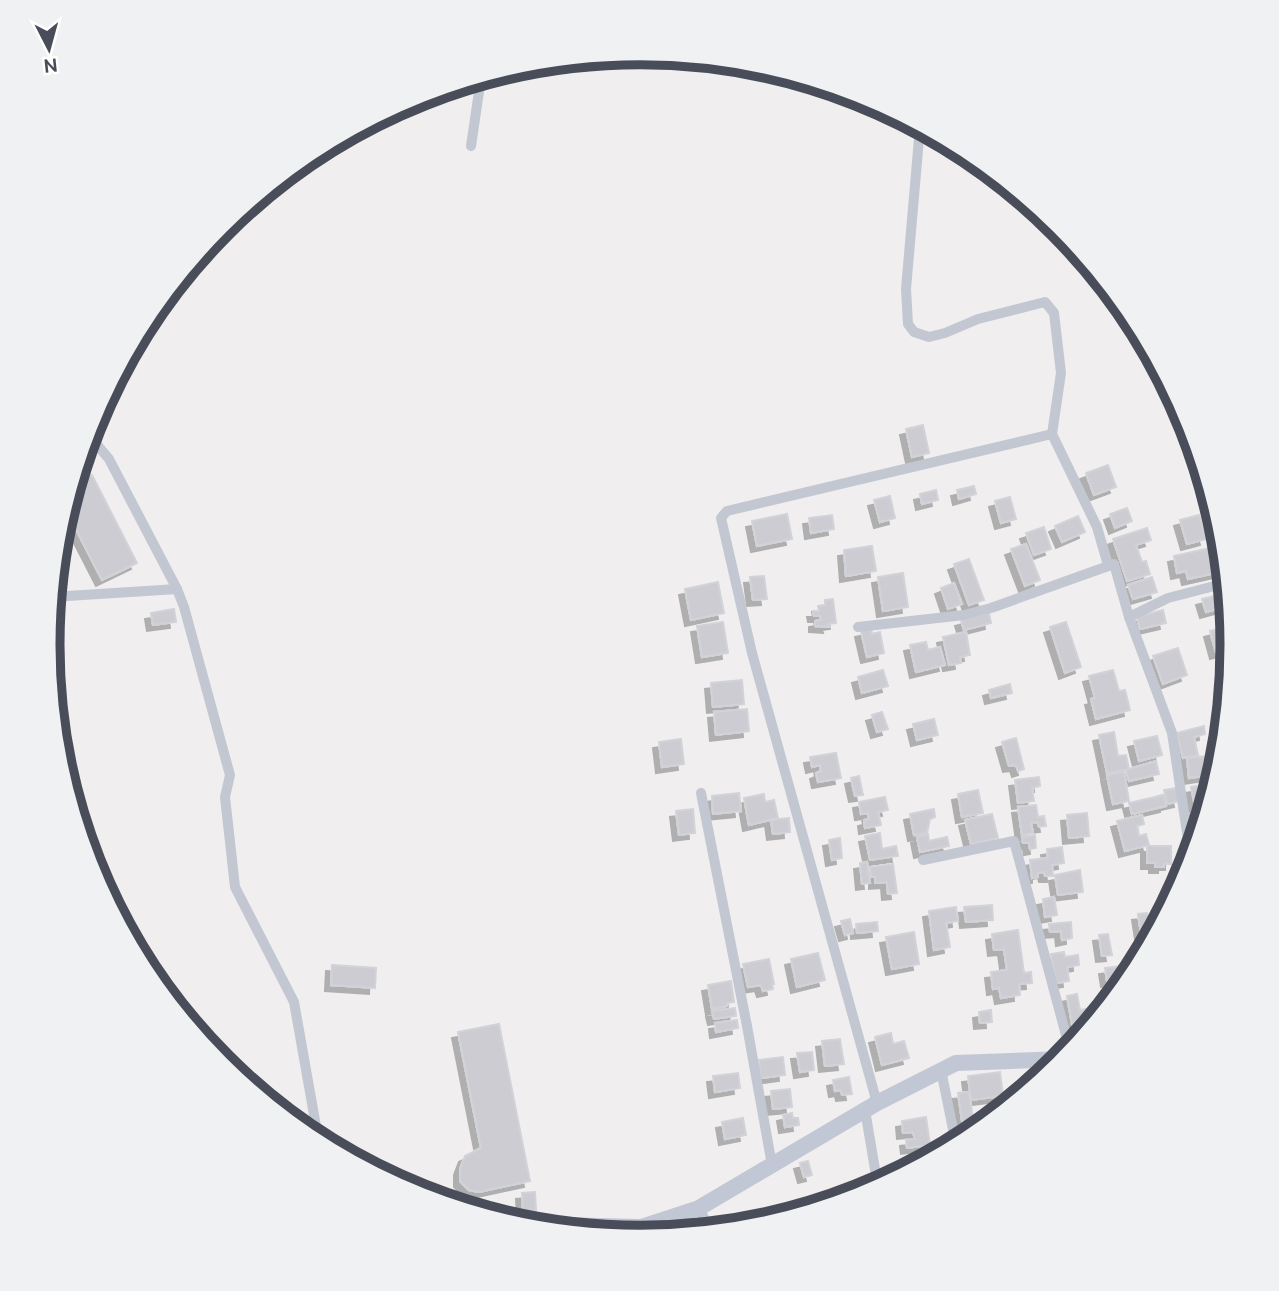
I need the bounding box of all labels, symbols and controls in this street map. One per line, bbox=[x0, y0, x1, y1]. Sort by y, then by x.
north arrow bbox=[14, 14, 84, 84]
text: N bbox=[43, 54, 59, 78]

